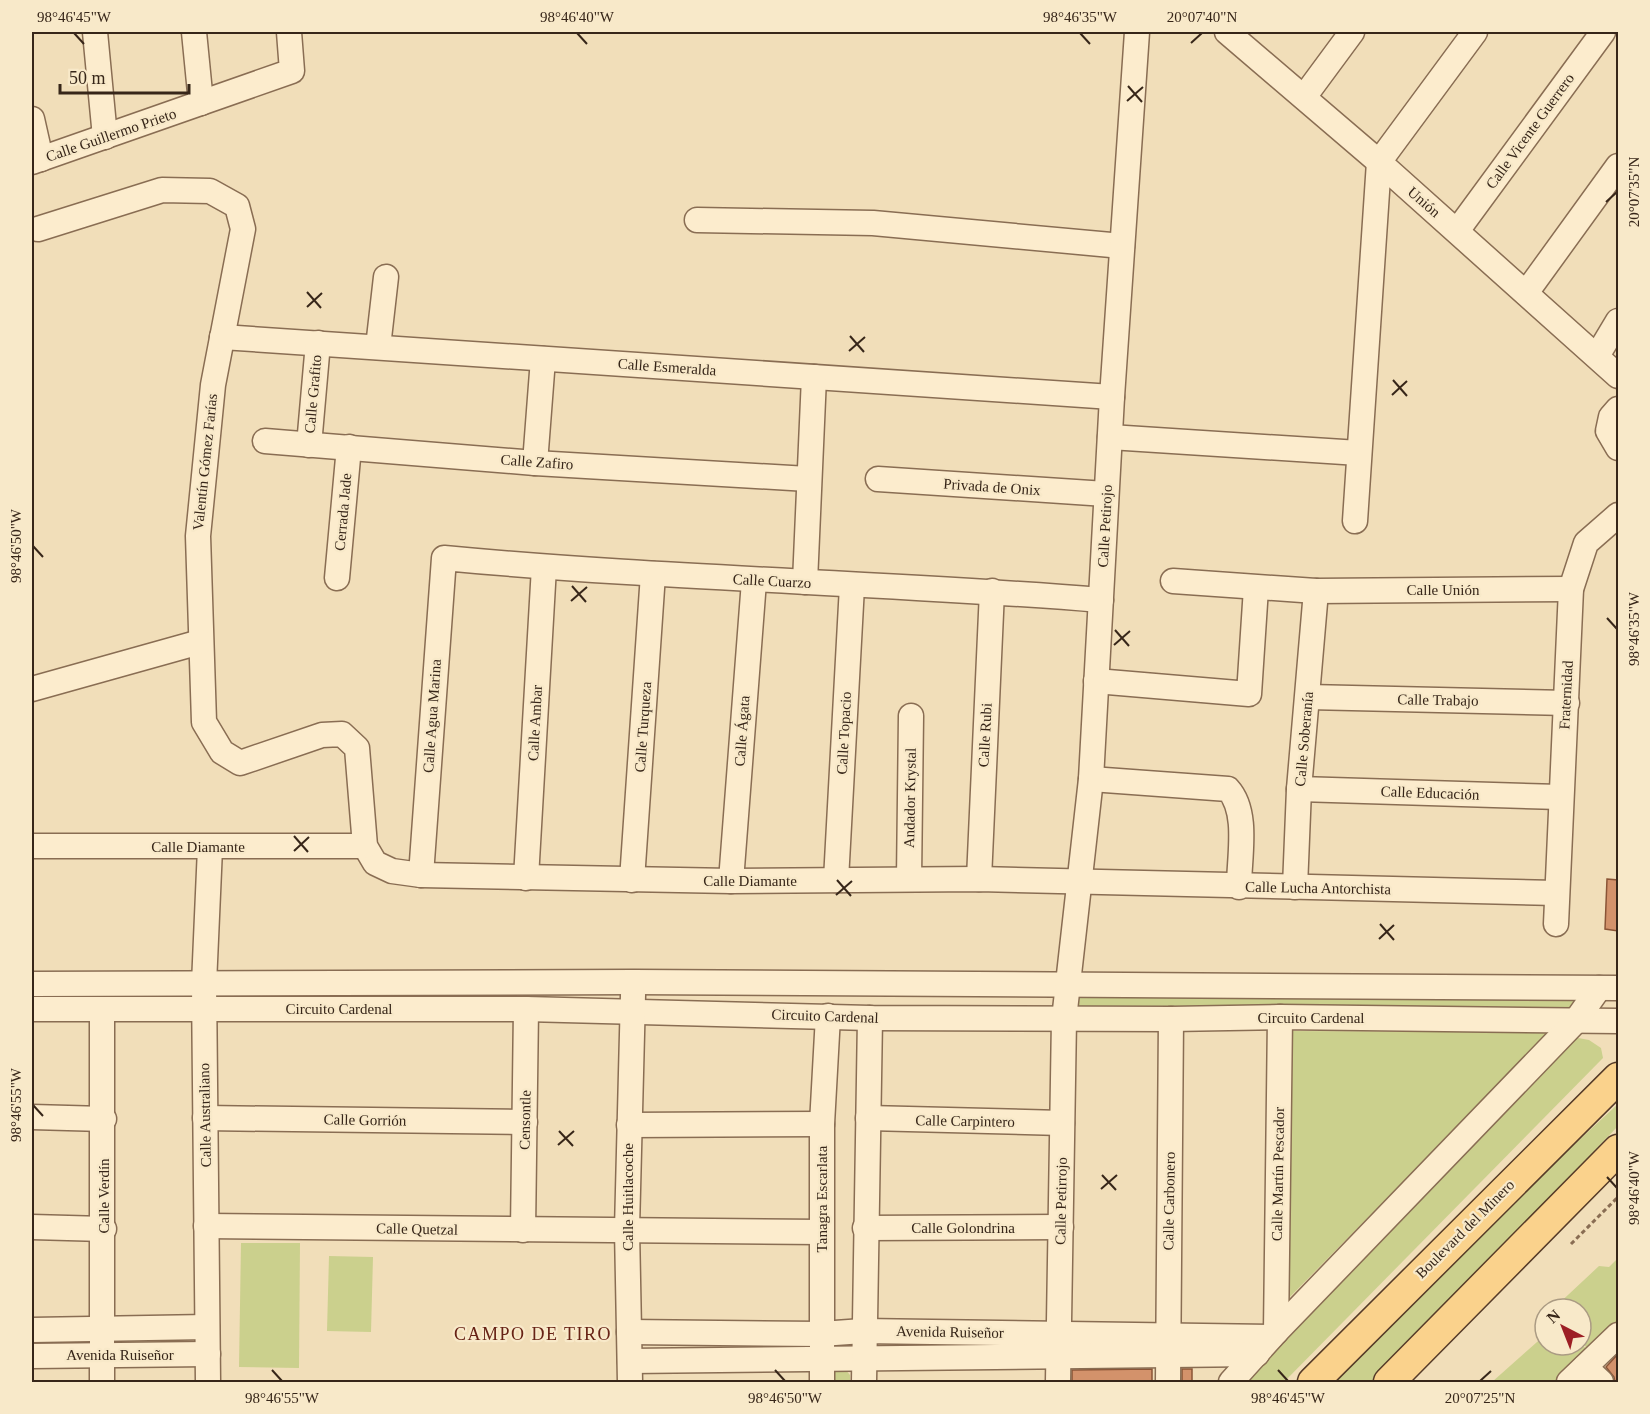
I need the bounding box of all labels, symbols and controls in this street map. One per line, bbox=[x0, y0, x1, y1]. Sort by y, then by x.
text: 98°46'45"W bbox=[37, 9, 112, 25]
text: 98°46'40"W bbox=[540, 9, 615, 25]
text: 98°46'35"W bbox=[1043, 9, 1118, 25]
text: 20°07'40"N bbox=[1167, 9, 1237, 25]
scale bar bbox=[60, 57, 189, 95]
text: 50 m bbox=[69, 68, 106, 88]
street label: Calle Vicente Guerrero bbox=[1483, 70, 1577, 192]
street label: Calle Guillermo Prieto bbox=[44, 105, 178, 165]
text: 20°07'35"N bbox=[1626, 157, 1642, 227]
street label: Unión bbox=[1405, 184, 1444, 221]
street label: Calle Grafito bbox=[302, 354, 324, 434]
street label: Calle Esmeralda bbox=[617, 356, 717, 378]
street label: Valentín Gómez Farías bbox=[190, 393, 220, 531]
street label: Calle Zafiro bbox=[500, 451, 574, 473]
street label: Cerrada Jade bbox=[332, 472, 354, 551]
street label: Privada de Onix bbox=[943, 476, 1042, 498]
street label: Calle Petirojo bbox=[1095, 484, 1115, 568]
text: 98°46'50"W bbox=[8, 508, 24, 583]
street label: Calle Cuarzo bbox=[732, 571, 812, 591]
street label: Calle Unión bbox=[1407, 582, 1480, 598]
text: 98°46'35"W bbox=[1626, 591, 1642, 666]
street label: Calle Agua Marina bbox=[420, 658, 444, 773]
street label: Fraternidad bbox=[1556, 660, 1576, 730]
street label: Calle Turqueza bbox=[632, 681, 654, 773]
street label: Calle Ambar bbox=[525, 685, 545, 761]
street label: Calle Soberanía bbox=[1292, 690, 1316, 787]
street label: Calle Topacio bbox=[834, 691, 854, 775]
street label: Calle Trabajo bbox=[1397, 691, 1479, 709]
street label: Calle Ágata bbox=[732, 695, 752, 767]
street label: Calle Rubi bbox=[975, 702, 995, 768]
street label: Andador Krystal bbox=[901, 748, 919, 848]
street label: Calle Educación bbox=[1380, 783, 1480, 803]
street label: Calle Diamante bbox=[151, 839, 245, 855]
street label: Calle Diamante bbox=[703, 873, 797, 889]
street label: Calle Lucha Antorchista bbox=[1245, 879, 1391, 897]
street label: Circuito Cardenal bbox=[285, 1001, 393, 1017]
street label: Circuito Cardenal bbox=[771, 1006, 879, 1026]
street label: Circuito Cardenal bbox=[1257, 1010, 1365, 1026]
street label: Calle Australiano bbox=[196, 1063, 214, 1167]
text: 98°46'55"W bbox=[8, 1067, 24, 1142]
street label: Censontle bbox=[516, 1090, 534, 1150]
street label: Calle Martín Pescador bbox=[1269, 1107, 1287, 1241]
street label: Calle Gorrión bbox=[323, 1111, 407, 1129]
street label: Calle Carpintero bbox=[915, 1112, 1015, 1130]
street label: Calle Huitlacoche bbox=[620, 1143, 636, 1251]
street label: Tanagra Escarlata bbox=[814, 1145, 830, 1252]
text: 98°46'40"W bbox=[1626, 1150, 1642, 1225]
street label: Calle Carbonero bbox=[1160, 1152, 1178, 1250]
street label: Calle Petirrojo bbox=[1052, 1157, 1070, 1245]
street label: Calle Verdín bbox=[96, 1158, 112, 1234]
street label: Boulevard del Minero bbox=[1413, 1177, 1517, 1281]
street label: Calle Quetzal bbox=[376, 1220, 458, 1238]
street label: Calle Golondrina bbox=[911, 1220, 1015, 1236]
north arrow bbox=[1533, 1297, 1593, 1357]
text: N bbox=[1543, 1306, 1564, 1326]
street label: Avenida Ruiseñor bbox=[896, 1323, 1004, 1341]
district label: CAMPO DE TIRO bbox=[454, 1324, 612, 1344]
street label: Avenida Ruiseñor bbox=[66, 1347, 174, 1363]
text: 98°46'55"W bbox=[245, 1390, 320, 1406]
text: 98°46'50"W bbox=[748, 1390, 823, 1406]
text: 98°46'45"W bbox=[1251, 1390, 1326, 1406]
text: 20°07'25"N bbox=[1445, 1390, 1515, 1406]

